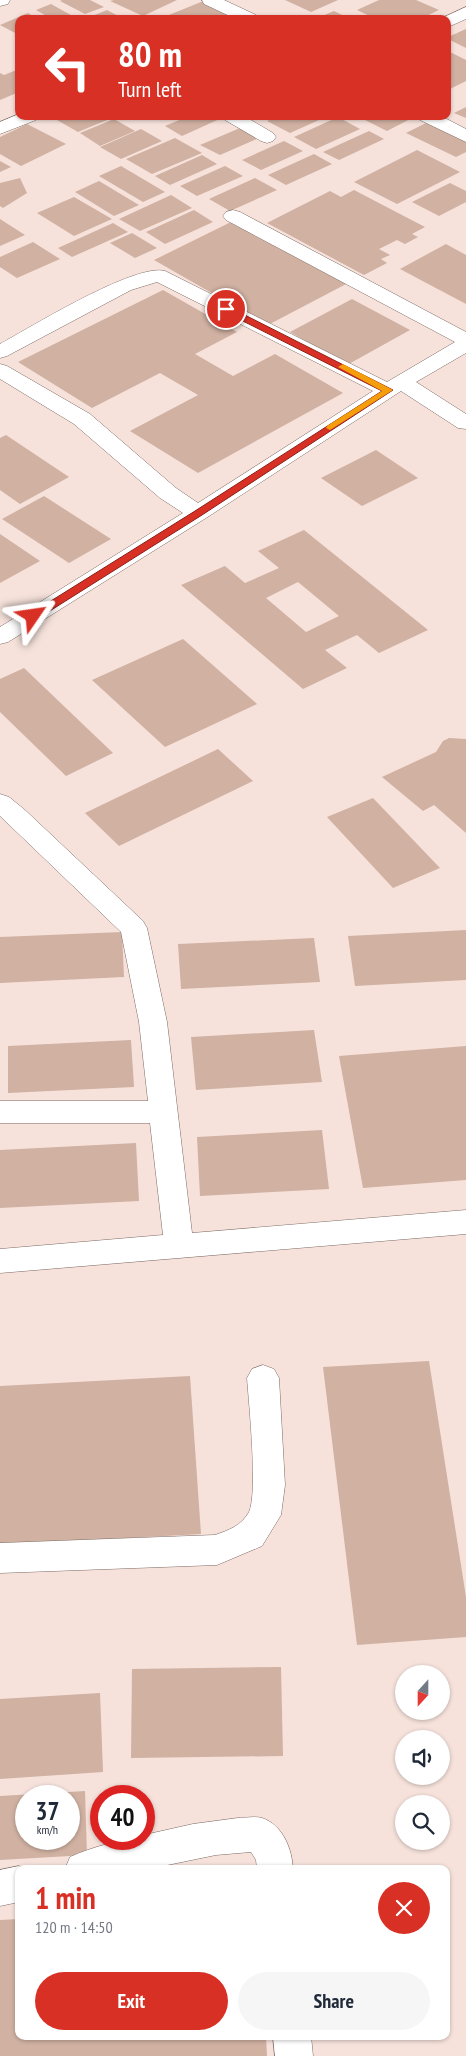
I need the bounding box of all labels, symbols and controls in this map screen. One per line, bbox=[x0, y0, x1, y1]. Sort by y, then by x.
text: 80 m bbox=[118, 31, 182, 77]
icon: left bbox=[35, 35, 100, 100]
text: Turn left bbox=[118, 75, 182, 103]
pin bbox=[205, 288, 247, 330]
icon: arrive bbox=[212, 295, 240, 323]
position arrow bbox=[6, 589, 58, 641]
north arrow bbox=[395, 1665, 450, 1720]
map controls bbox=[395, 1665, 450, 1850]
button: sound bbox=[395, 1730, 450, 1785]
speed limit sign: 40 bbox=[90, 1785, 155, 1850]
text: 37 bbox=[36, 1795, 59, 1827]
button: search bbox=[395, 1795, 450, 1850]
text: km/h bbox=[37, 1822, 58, 1837]
text: 1 min bbox=[35, 1878, 96, 1917]
button: close bbox=[378, 1882, 430, 1934]
text: 120 m · 14:50 bbox=[35, 1917, 113, 1937]
button: Exit bbox=[35, 1972, 228, 2030]
button: Share bbox=[238, 1972, 430, 2030]

